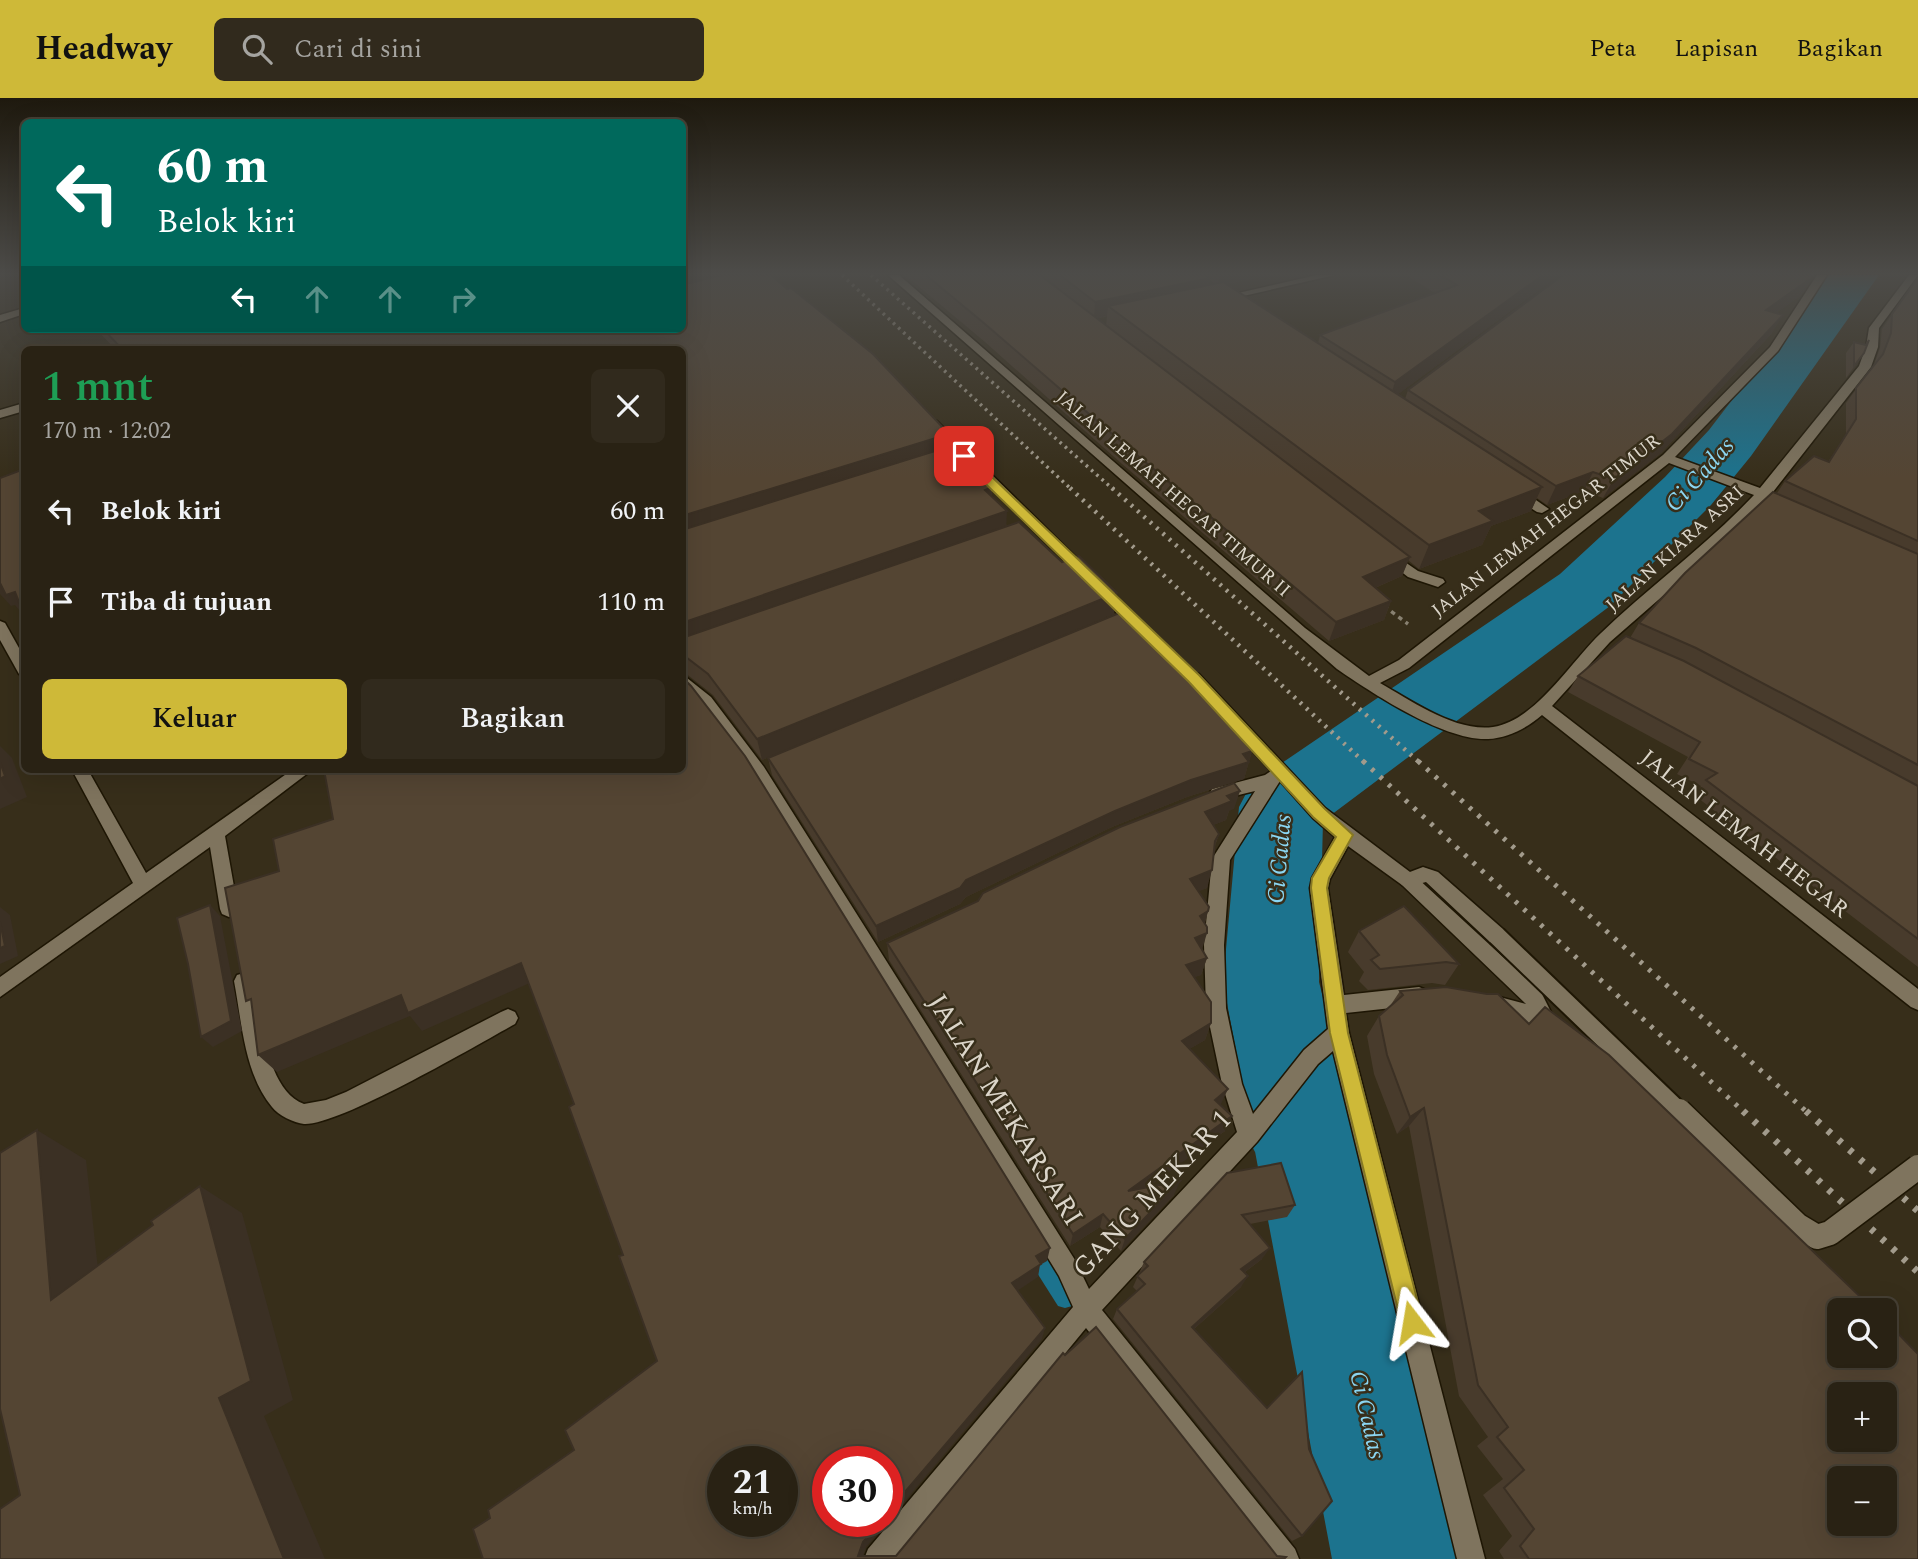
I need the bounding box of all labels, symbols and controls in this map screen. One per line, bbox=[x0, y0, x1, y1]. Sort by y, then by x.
search box bbox=[214, 18, 704, 81]
text: Headway bbox=[35, 24, 172, 74]
text: Cari di sini bbox=[294, 29, 422, 69]
icon: search bbox=[238, 30, 276, 68]
text: Peta bbox=[1589, 31, 1636, 67]
text: Lapisan bbox=[1674, 31, 1758, 67]
text: Bagikan bbox=[1796, 31, 1883, 67]
text: 60 m bbox=[157, 130, 268, 205]
icon: left bbox=[42, 147, 133, 238]
text: Belok kiri bbox=[157, 198, 296, 247]
icon: left bbox=[225, 280, 263, 318]
icon: ahead bbox=[298, 280, 336, 318]
icon: ahead bbox=[371, 280, 409, 318]
icon: right bbox=[444, 280, 482, 318]
text: 1 mnt bbox=[42, 356, 153, 419]
button: close bbox=[591, 369, 665, 443]
street label: JALAN LEMAH HEGAR TIMUR II bbox=[1049, 384, 1297, 604]
text: 170 m · 12:02 bbox=[42, 414, 171, 449]
pin bbox=[934, 426, 994, 486]
street label: JALAN LEMAH HEGAR TIMUR bbox=[1425, 427, 1667, 625]
water label: Ci Cadas bbox=[1657, 429, 1744, 520]
icon: arrive bbox=[945, 437, 983, 475]
street label: JALAN KIARA ASRI bbox=[1599, 479, 1751, 619]
text: Belok kiri bbox=[101, 491, 221, 531]
text: 60 m bbox=[610, 491, 665, 531]
icon: left bbox=[42, 492, 80, 530]
text: Tiba di tujuan bbox=[101, 582, 272, 622]
text: 110 m bbox=[597, 582, 665, 622]
icon: arrive bbox=[42, 583, 80, 621]
button: Keluar bbox=[42, 679, 347, 759]
button: Bagikan bbox=[361, 679, 665, 759]
street label: JALAN LEMAH HEGAR bbox=[1632, 741, 1857, 927]
water label: Ci Cadas bbox=[1258, 812, 1302, 905]
street label: JALAN MEKARSARI bbox=[916, 985, 1094, 1235]
street label: GANG MEKAR 1 bbox=[1062, 1100, 1242, 1288]
position arrow bbox=[1375, 1285, 1449, 1359]
map controls bbox=[1827, 1298, 1897, 1536]
button: search bbox=[1827, 1298, 1897, 1368]
water label: Ci Cadas bbox=[1339, 1367, 1395, 1463]
button: + bbox=[1827, 1382, 1897, 1452]
speed limit sign: 30 bbox=[812, 1446, 903, 1537]
text: 21 bbox=[733, 1456, 772, 1509]
button: − bbox=[1827, 1466, 1897, 1536]
text: km/h bbox=[732, 1495, 773, 1522]

